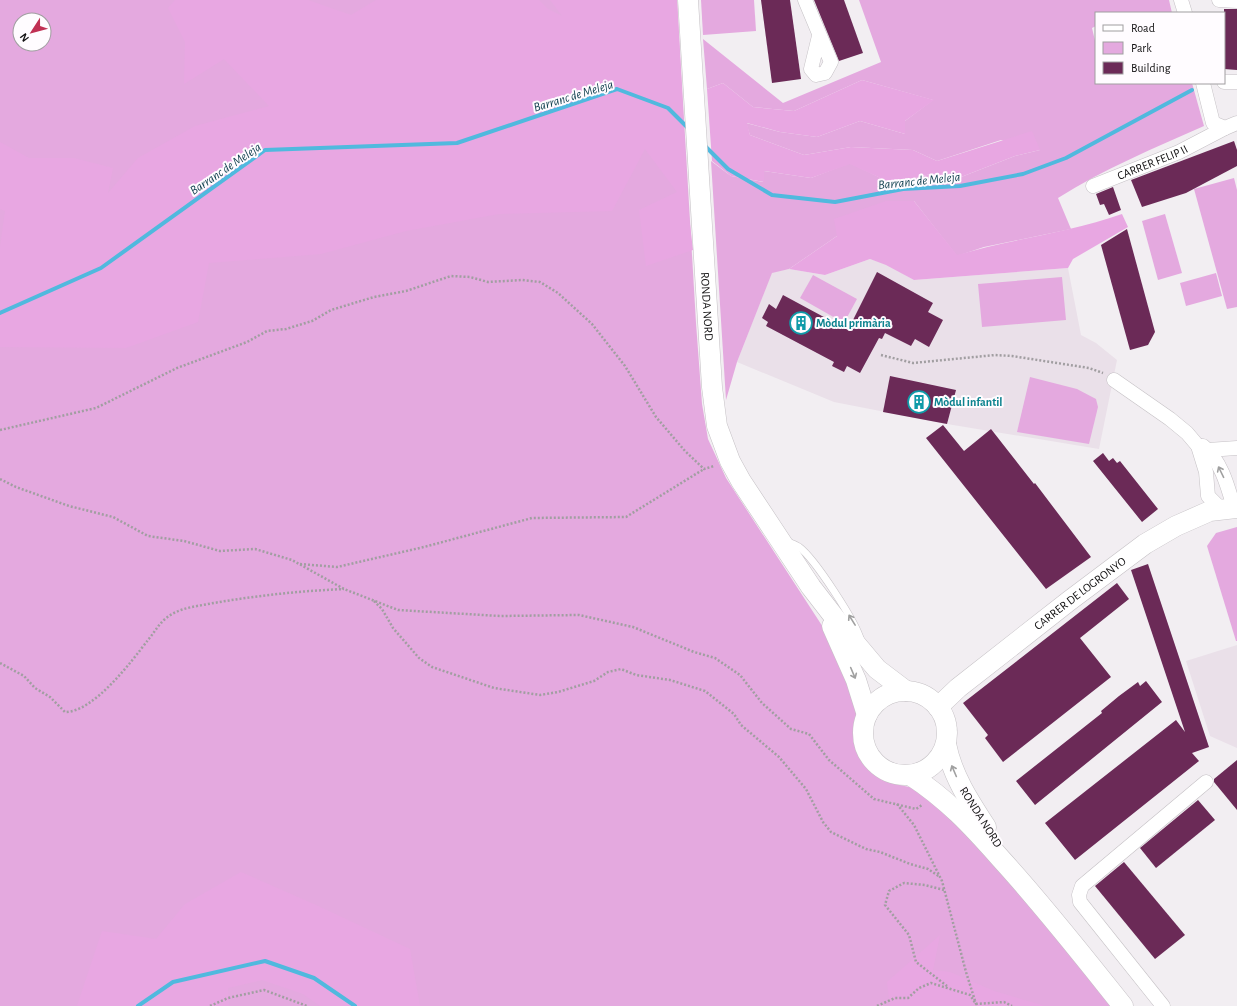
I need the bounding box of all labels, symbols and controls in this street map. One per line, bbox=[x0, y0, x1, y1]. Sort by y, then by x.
north arrow bbox=[12, 12, 52, 52]
legend bbox=[1095, 12, 1225, 84]
text: Road bbox=[1131, 22, 1155, 34]
text: N bbox=[18, 31, 31, 44]
text: Park bbox=[1131, 42, 1152, 54]
text: Building bbox=[1131, 62, 1171, 74]
water label: Barranc de Meleja bbox=[532, 78, 615, 115]
water label: Barranc de Meleja bbox=[188, 141, 264, 198]
street label: CARRER FELIP II bbox=[1115, 143, 1190, 182]
water label: Barranc de Meleja bbox=[877, 171, 961, 192]
street label: RONDA NORD bbox=[699, 272, 715, 341]
building icon: Mòdul primària bbox=[788, 310, 814, 336]
place label: Mòdul primària bbox=[816, 317, 891, 329]
building icon: Mòdul infantil bbox=[906, 389, 932, 415]
place label: Mòdul infantil bbox=[934, 396, 1002, 408]
one-way arrow bbox=[1217, 467, 1224, 479]
street label: CARRER DE LOGRONYO bbox=[1032, 554, 1128, 632]
one-way arrow bbox=[848, 614, 856, 626]
one-way arrow bbox=[849, 666, 857, 678]
one-way arrow bbox=[949, 765, 957, 777]
street label: RONDA NORD bbox=[958, 785, 1004, 850]

